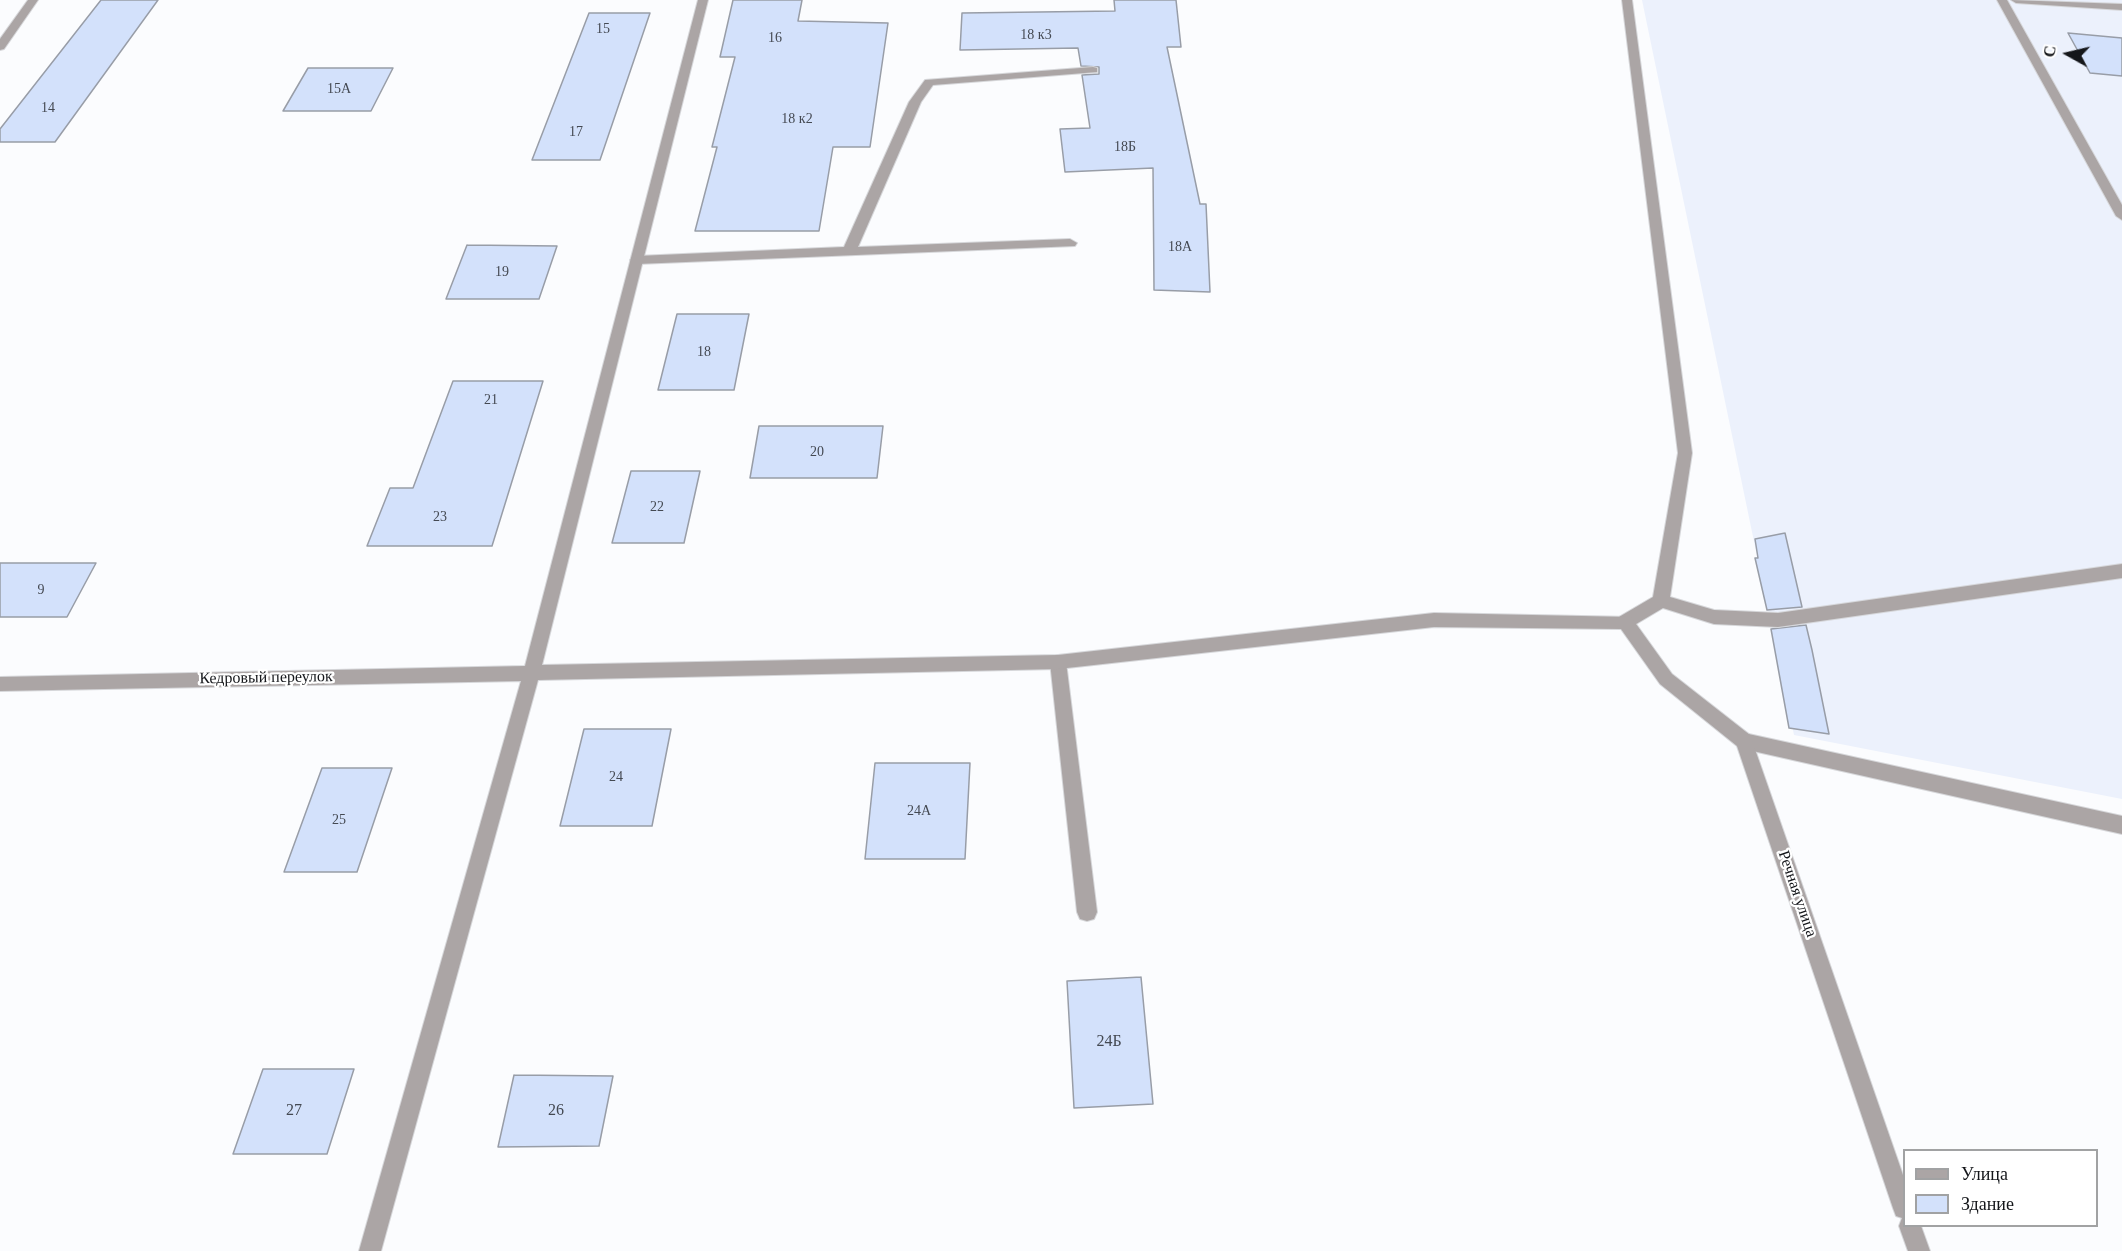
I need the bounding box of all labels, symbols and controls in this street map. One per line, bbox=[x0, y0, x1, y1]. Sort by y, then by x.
house number: 15 bbox=[596, 21, 610, 37]
north arrow bbox=[2038, 24, 2098, 84]
house number: 18 к3 bbox=[1020, 27, 1052, 43]
house number: 16 bbox=[768, 30, 782, 46]
text: С bbox=[2040, 45, 2059, 58]
house number: 15А bbox=[327, 81, 351, 97]
house number: 14 bbox=[41, 100, 55, 116]
house number: 18 к2 bbox=[781, 111, 813, 127]
house number: 17 bbox=[569, 124, 583, 140]
house number: 18Б bbox=[1114, 139, 1136, 155]
house number: 18А bbox=[1168, 239, 1192, 255]
house number: 19 bbox=[495, 264, 509, 280]
house number: 18 bbox=[697, 344, 711, 360]
house number: 21 bbox=[484, 392, 498, 408]
house number: 20 bbox=[810, 444, 824, 460]
house number: 22 bbox=[650, 499, 664, 515]
house number: 23 bbox=[433, 509, 447, 525]
house number: 9 bbox=[38, 582, 44, 598]
street label: Кедровый переулок bbox=[199, 667, 333, 689]
house number: 24 bbox=[609, 769, 623, 785]
house number: 24А bbox=[907, 803, 931, 819]
house number: 25 bbox=[332, 812, 346, 828]
street label: Речная улица bbox=[1773, 848, 1821, 940]
house number: 24Б bbox=[1096, 1032, 1122, 1052]
house number: 27 bbox=[286, 1101, 302, 1121]
house number: 26 bbox=[548, 1101, 564, 1121]
legend bbox=[1903, 1149, 2098, 1227]
text: Улица bbox=[1961, 1164, 2008, 1184]
text: Здание bbox=[1961, 1194, 2014, 1214]

